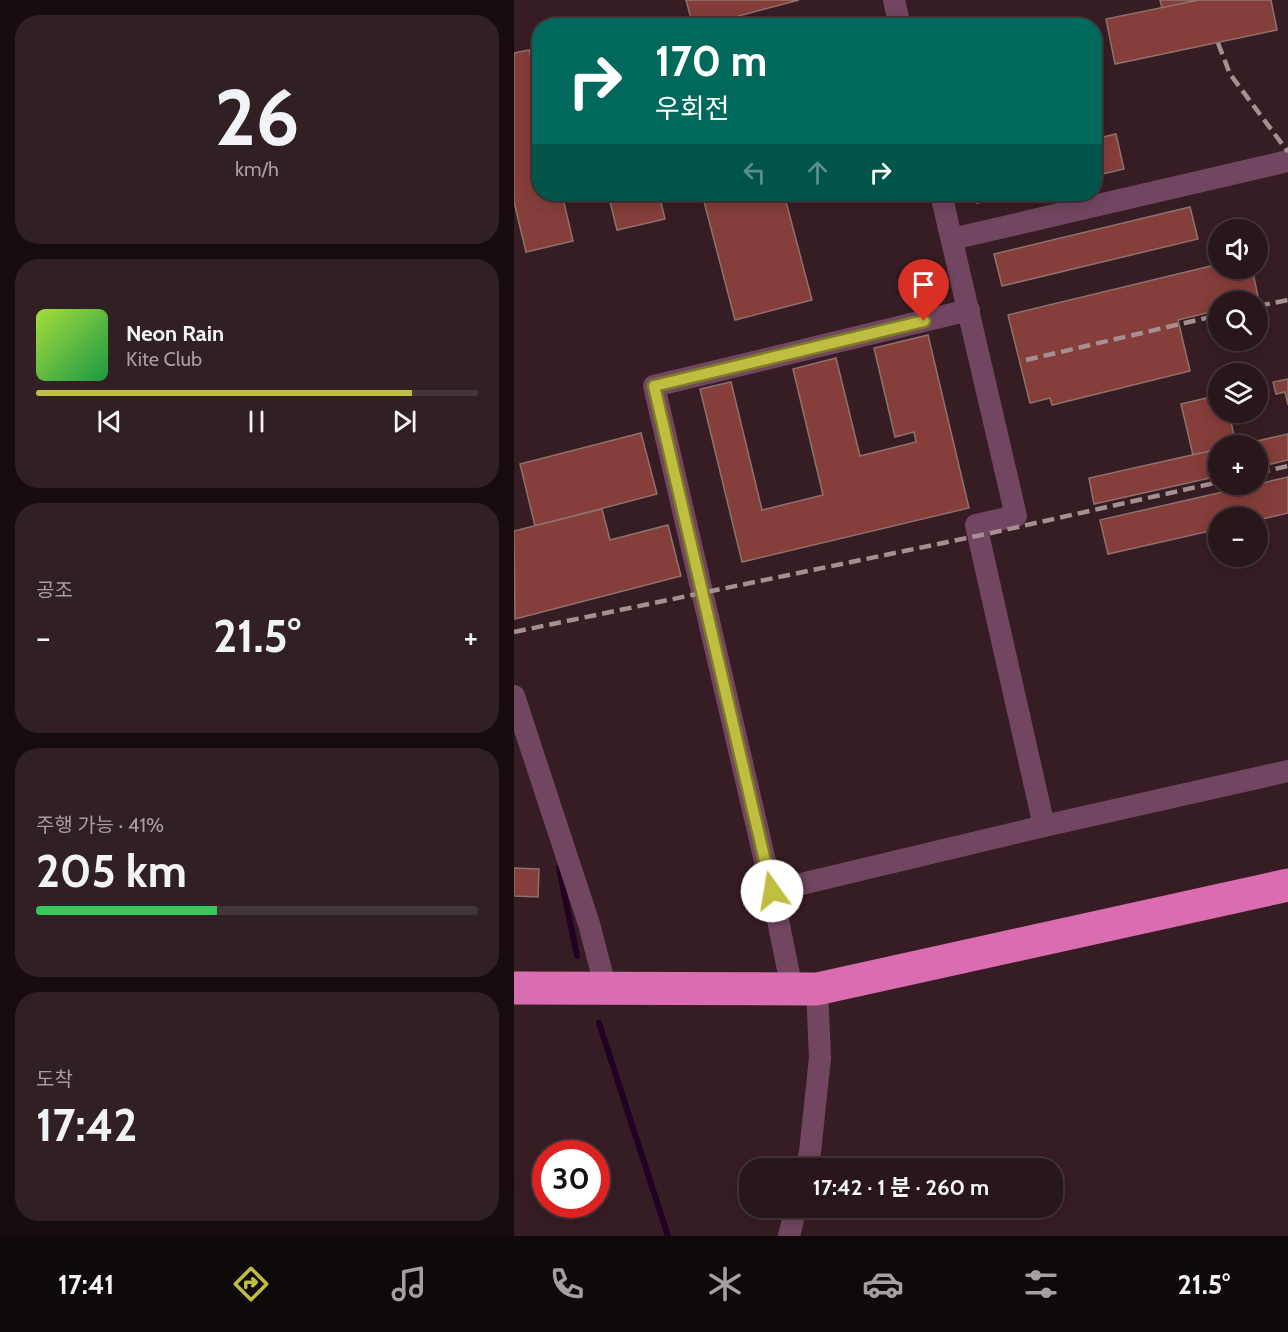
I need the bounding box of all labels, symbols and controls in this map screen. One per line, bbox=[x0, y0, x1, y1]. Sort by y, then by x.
text: 170 m bbox=[655, 35, 767, 87]
icon: right bbox=[556, 42, 634, 120]
text: 26 bbox=[214, 70, 300, 165]
text: 우회전 bbox=[655, 92, 730, 125]
icon: left bbox=[738, 156, 771, 189]
icon: ahead bbox=[801, 156, 834, 189]
icon: right bbox=[864, 156, 897, 189]
text: km/h bbox=[235, 157, 279, 181]
map controls bbox=[1208, 219, 1268, 567]
button: sound bbox=[1208, 219, 1268, 279]
pin bbox=[898, 259, 949, 321]
icon: arrive bbox=[907, 268, 940, 301]
button: search bbox=[1208, 291, 1268, 351]
text: Neon Rain bbox=[126, 320, 224, 347]
text: Kite Club bbox=[126, 347, 202, 371]
button: layers bbox=[1208, 363, 1268, 423]
icon: previous bbox=[93, 405, 126, 438]
icon: pause bbox=[240, 405, 273, 438]
icon: next bbox=[388, 405, 421, 438]
button: + bbox=[1208, 435, 1268, 495]
button: − bbox=[1208, 507, 1268, 567]
text: 공조 bbox=[36, 578, 73, 602]
text: 21.5° bbox=[213, 609, 301, 663]
text: − bbox=[36, 617, 51, 657]
text: + bbox=[463, 617, 478, 657]
text: 주행 가능 · 41% bbox=[36, 813, 164, 837]
text: 205 km bbox=[36, 844, 187, 898]
position arrow bbox=[740, 859, 804, 923]
text: 도착 bbox=[36, 1067, 73, 1091]
text: 17:42 bbox=[36, 1098, 137, 1152]
speed limit sign: 30 bbox=[532, 1140, 610, 1218]
text: 17:42 · 1 분 · 260 m bbox=[813, 1174, 989, 1201]
icon: directions bbox=[230, 1263, 272, 1305]
icon: music bbox=[388, 1263, 430, 1305]
icon: phone bbox=[546, 1263, 588, 1305]
icon: climate bbox=[704, 1263, 746, 1305]
icon: car bbox=[862, 1263, 904, 1305]
icon: filters bbox=[1020, 1263, 1062, 1305]
text: 17:41 bbox=[58, 1268, 114, 1301]
text: 21.5° bbox=[1177, 1268, 1230, 1301]

